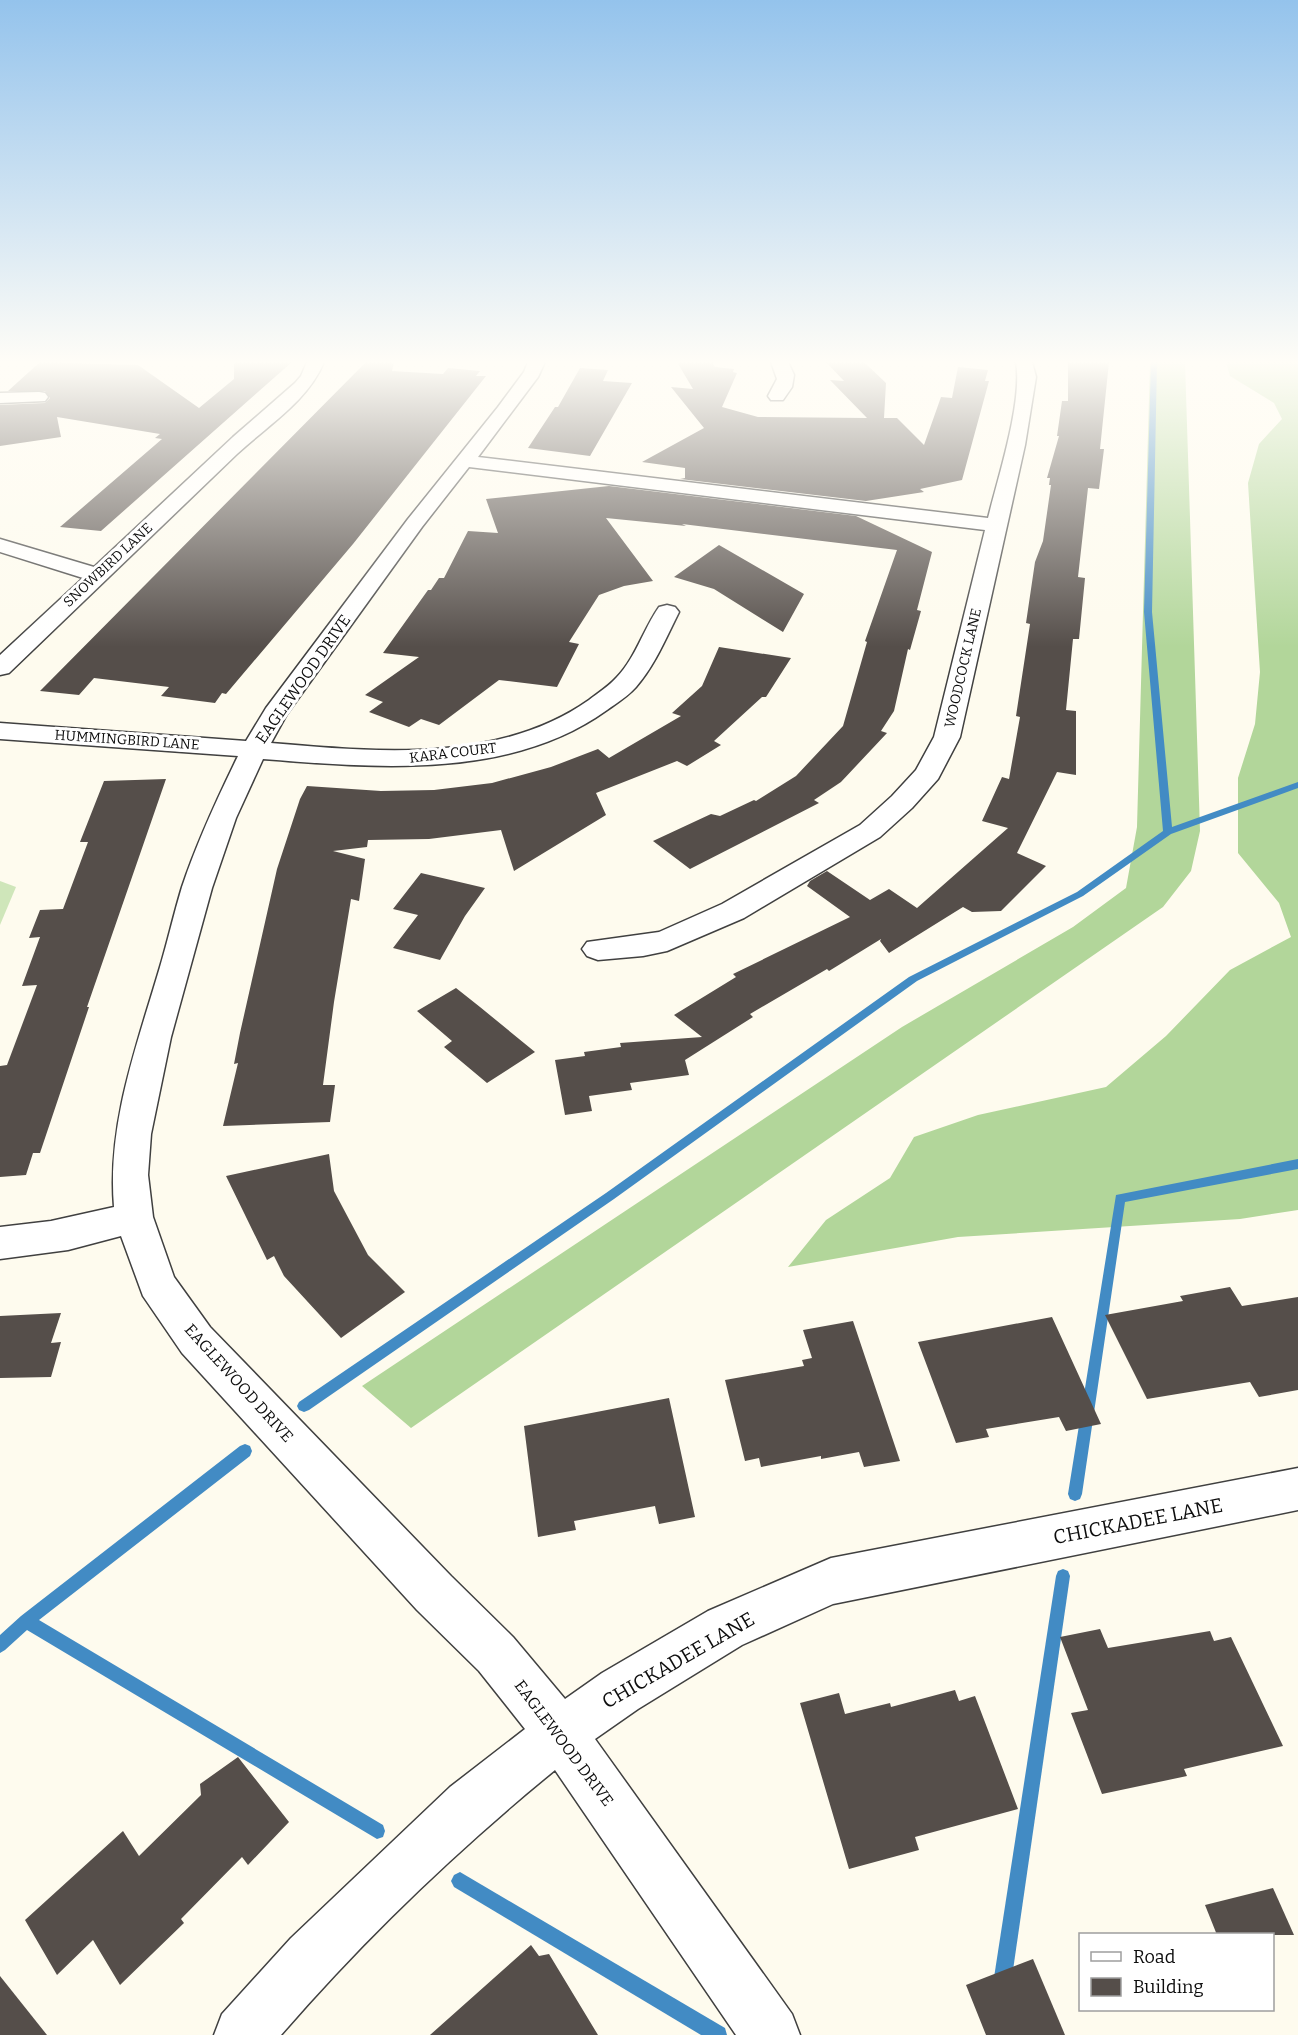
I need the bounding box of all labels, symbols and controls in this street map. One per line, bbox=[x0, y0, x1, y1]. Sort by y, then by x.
street label: SNOWBIRD LANE bbox=[60, 519, 156, 611]
street label: WOODCOCK LANE bbox=[941, 606, 985, 730]
street label: EAGLEWOOD DRIVE bbox=[251, 611, 355, 747]
street label: HUMMINGBIRD LANE bbox=[54, 726, 200, 754]
street label: KARA COURT bbox=[409, 739, 497, 767]
street label: EAGLEWOOD DRIVE bbox=[181, 1320, 297, 1446]
street label: CHICKADEE LANE bbox=[1051, 1493, 1225, 1549]
street label: CHICKADEE LANE bbox=[597, 1607, 759, 1713]
street label: EAGLEWOOD DRIVE bbox=[510, 1676, 618, 1810]
legend bbox=[1079, 1933, 1274, 2011]
text: Road bbox=[1133, 1946, 1176, 1968]
text: Building bbox=[1133, 1976, 1204, 1998]

